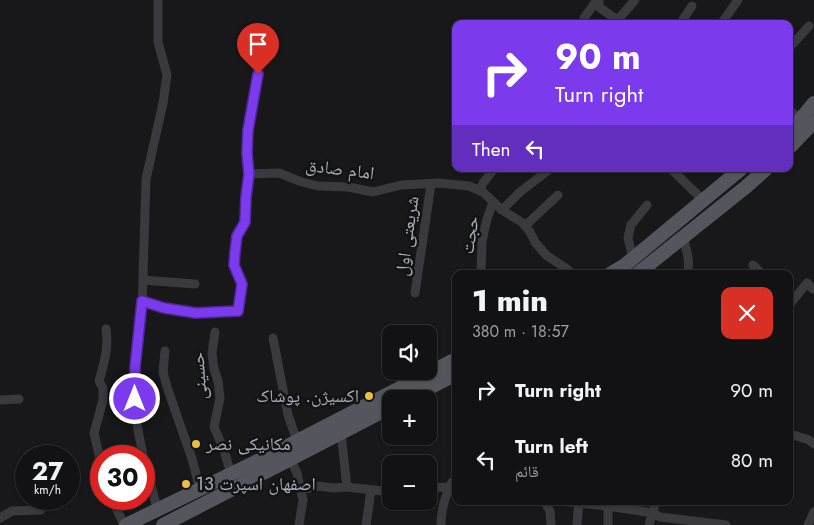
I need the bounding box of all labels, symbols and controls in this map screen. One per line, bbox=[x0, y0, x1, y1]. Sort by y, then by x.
pin bbox=[237, 23, 279, 74]
icon: arrive bbox=[244, 30, 272, 58]
text: 90 m bbox=[555, 32, 641, 82]
icon: right bbox=[472, 40, 537, 105]
text: Turn right bbox=[555, 78, 643, 110]
icon: left bbox=[521, 135, 549, 163]
text: Then bbox=[472, 136, 511, 163]
street label: امام صادق bbox=[304, 152, 376, 186]
street label: شریعتی اول bbox=[389, 194, 425, 278]
street label: حجت bbox=[454, 214, 486, 256]
text: 1 min bbox=[472, 279, 548, 322]
button: close bbox=[721, 287, 773, 339]
text: 380 m · 18:57 bbox=[472, 320, 569, 343]
map controls bbox=[382, 325, 437, 510]
button: sound bbox=[382, 325, 437, 380]
street label: حسینی bbox=[184, 351, 214, 401]
position arrow bbox=[108, 372, 160, 424]
icon: right bbox=[472, 376, 500, 404]
text: Turn right bbox=[515, 377, 601, 404]
text: 90 m bbox=[730, 377, 773, 404]
place label: اکسیژن. پوشاک bbox=[256, 383, 359, 409]
marker: اکسیژن. پوشاک bbox=[363, 390, 375, 402]
button: + bbox=[382, 390, 437, 445]
place label: مکانیکی نصر bbox=[205, 431, 291, 457]
text: Turn left bbox=[515, 433, 588, 460]
marker: مکانیکی نصر bbox=[190, 438, 202, 450]
speed limit sign: 30 bbox=[90, 445, 155, 510]
icon: left bbox=[472, 446, 500, 474]
text: 80 m bbox=[731, 447, 773, 474]
text: 27 bbox=[32, 453, 63, 489]
button: − bbox=[382, 455, 437, 510]
text: قائم bbox=[515, 460, 539, 483]
place label: اصفهان اسپرت 13 bbox=[196, 471, 316, 497]
marker: اصفهان اسپرت 13 bbox=[180, 478, 192, 490]
text: km/h bbox=[34, 481, 61, 499]

